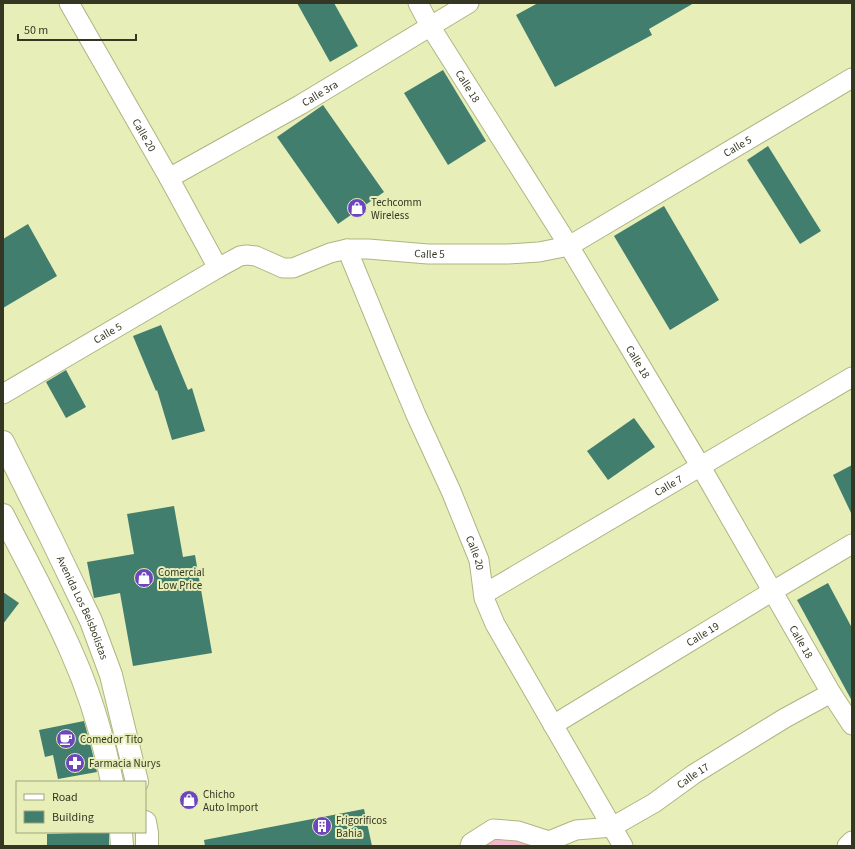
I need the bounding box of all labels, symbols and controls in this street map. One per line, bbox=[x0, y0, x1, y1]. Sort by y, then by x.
scale bar bbox=[18, 16, 136, 42]
text: 50 m bbox=[24, 22, 48, 39]
street label: Calle 18 bbox=[452, 67, 484, 106]
street label: Calle 3ra bbox=[299, 77, 341, 110]
street label: Calle 20 bbox=[129, 116, 159, 155]
street label: Calle 5 bbox=[721, 132, 755, 161]
place label: Techcomm Wireless bbox=[371, 195, 422, 223]
shop icon: Techcomm Wireless bbox=[346, 197, 368, 219]
street label: Calle 5 bbox=[414, 246, 445, 262]
street label: Calle 5 bbox=[91, 319, 125, 347]
street label: Calle 18 bbox=[622, 343, 654, 382]
street label: Calle 7 bbox=[652, 472, 686, 500]
street label: Calle 20 bbox=[462, 533, 487, 571]
street label: Avenida Los Beisbolistas bbox=[53, 554, 112, 662]
place label: Comercial Low Price bbox=[158, 565, 205, 593]
shop icon: Comercial Low Price bbox=[133, 567, 155, 589]
street label: Calle 19 bbox=[683, 619, 722, 650]
street label: Calle 18 bbox=[785, 622, 817, 662]
cafe icon: Comedor Tito bbox=[55, 728, 77, 750]
place label: Comedor Tito bbox=[80, 732, 143, 747]
pharmacy icon: Farmacia Nurys bbox=[64, 752, 86, 774]
place label: Farmacia Nurys bbox=[89, 756, 161, 771]
street label: Calle 17 bbox=[674, 760, 712, 792]
legend bbox=[16, 781, 146, 833]
place label: Chicho Auto Import bbox=[203, 787, 259, 815]
text: Road bbox=[52, 789, 78, 806]
shop icon: Chicho Auto Import bbox=[178, 789, 200, 811]
text: Building bbox=[52, 809, 94, 826]
place label: Frigorificos Bahia bbox=[336, 813, 387, 841]
building icon: Frigorificos Bahia bbox=[311, 815, 333, 837]

